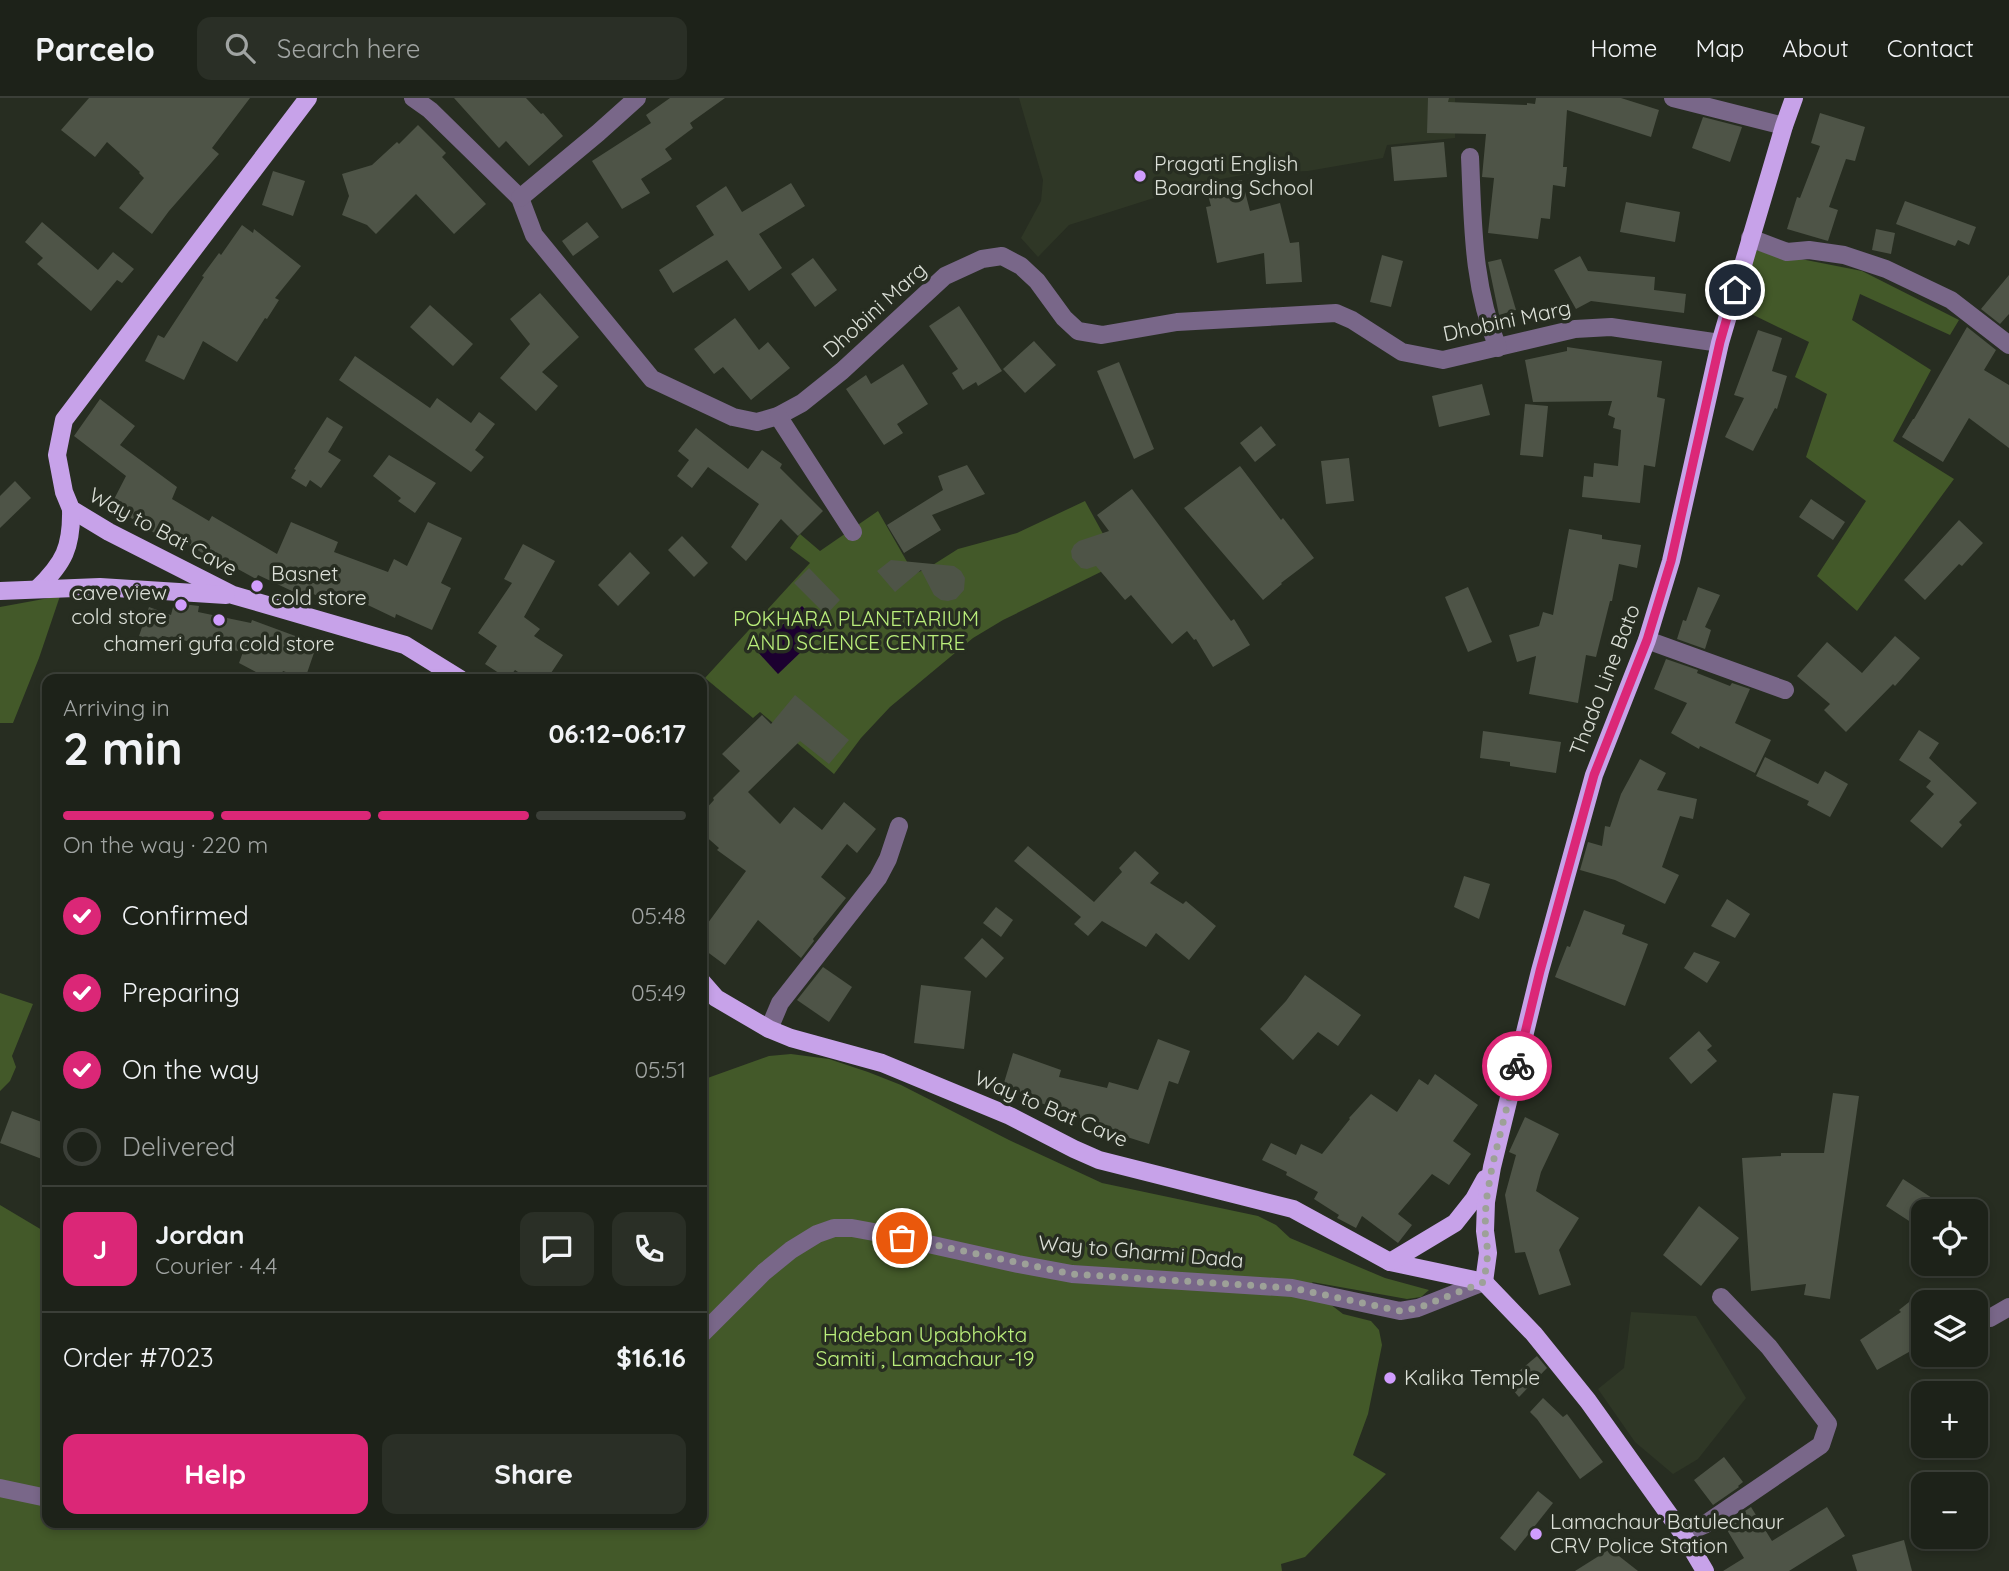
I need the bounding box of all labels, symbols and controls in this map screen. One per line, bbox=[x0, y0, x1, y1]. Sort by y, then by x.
search box bbox=[197, 17, 687, 80]
text: Parcelo bbox=[35, 28, 155, 69]
icon: search bbox=[221, 29, 259, 67]
text: Search here bbox=[277, 32, 420, 65]
text: Home bbox=[1590, 33, 1657, 63]
text: Map bbox=[1695, 33, 1744, 63]
text: About bbox=[1782, 33, 1849, 63]
text: Contact bbox=[1887, 33, 1974, 63]
place label: Pragati English Boarding School bbox=[1154, 150, 1314, 200]
marker: Pragati English Boarding School bbox=[1132, 168, 1148, 184]
street label: Dhobini Marg bbox=[817, 256, 931, 363]
pin bbox=[1705, 260, 1765, 320]
icon: home bbox=[1716, 271, 1754, 309]
street label: Dhobini Marg bbox=[1440, 294, 1573, 346]
street label: Way to Bat Cave bbox=[85, 481, 242, 581]
place label: Basnet cold store bbox=[271, 560, 367, 610]
marker: Basnet cold store bbox=[249, 578, 265, 594]
place label: cave view cold store bbox=[71, 579, 167, 629]
marker: cave view cold store bbox=[173, 597, 189, 613]
street label: Thado Line Bato bbox=[1563, 600, 1645, 759]
park label: POKHARA PLANETARIUM AND SCIENCE CENTRE bbox=[733, 605, 979, 655]
marker: chameri gufa cold store bbox=[211, 612, 227, 628]
place label: chameri gufa cold store bbox=[103, 630, 335, 656]
text: Arriving in bbox=[63, 693, 170, 722]
text: 06:12–06:17 bbox=[548, 717, 686, 750]
text: 2 min bbox=[63, 719, 183, 777]
text: On the way · 220 m bbox=[63, 830, 268, 859]
icon: check bbox=[63, 897, 101, 935]
text: Confirmed bbox=[122, 899, 249, 932]
text: 05:48 bbox=[631, 901, 686, 930]
icon: check bbox=[63, 974, 101, 1012]
text: Preparing bbox=[122, 976, 240, 1009]
text: 05:49 bbox=[631, 978, 686, 1007]
courier bbox=[1482, 1031, 1552, 1101]
icon: bike bbox=[1498, 1047, 1536, 1085]
icon: check bbox=[63, 1051, 101, 1089]
text: On the way bbox=[122, 1053, 260, 1086]
text: 05:51 bbox=[634, 1055, 686, 1084]
street label: Way to Bat Cave bbox=[971, 1064, 1132, 1152]
text: Delivered bbox=[122, 1130, 235, 1163]
map controls bbox=[1911, 1199, 1988, 1549]
button: locate bbox=[1911, 1199, 1988, 1276]
pin bbox=[872, 1208, 932, 1268]
button: chat bbox=[520, 1212, 594, 1286]
button: phone bbox=[612, 1212, 686, 1286]
text: Jordan bbox=[155, 1218, 244, 1251]
icon: bag bbox=[883, 1219, 921, 1257]
street label: Way to Gharmi Dada bbox=[1037, 1229, 1245, 1273]
text: J bbox=[93, 1233, 107, 1266]
text: Courier · 4.4 bbox=[155, 1251, 277, 1280]
button: layers bbox=[1911, 1290, 1988, 1367]
park label: Hadeban Upabhokta Samiti , Lamachaur -19 bbox=[816, 1321, 1034, 1371]
text: Order #7023 bbox=[63, 1341, 214, 1374]
text: $16.16 bbox=[616, 1341, 686, 1374]
place label: Kalika Temple bbox=[1404, 1364, 1540, 1390]
marker: Kalika Temple bbox=[1382, 1370, 1398, 1386]
button: + bbox=[1911, 1381, 1988, 1458]
button: Help bbox=[63, 1434, 368, 1514]
button: Share bbox=[382, 1434, 686, 1514]
button: − bbox=[1911, 1472, 1988, 1549]
place label: Lamachaur Batulechaur CRV Police Station bbox=[1550, 1508, 1784, 1558]
marker: Lamachaur Batulechaur CRV Police Station bbox=[1528, 1526, 1544, 1542]

